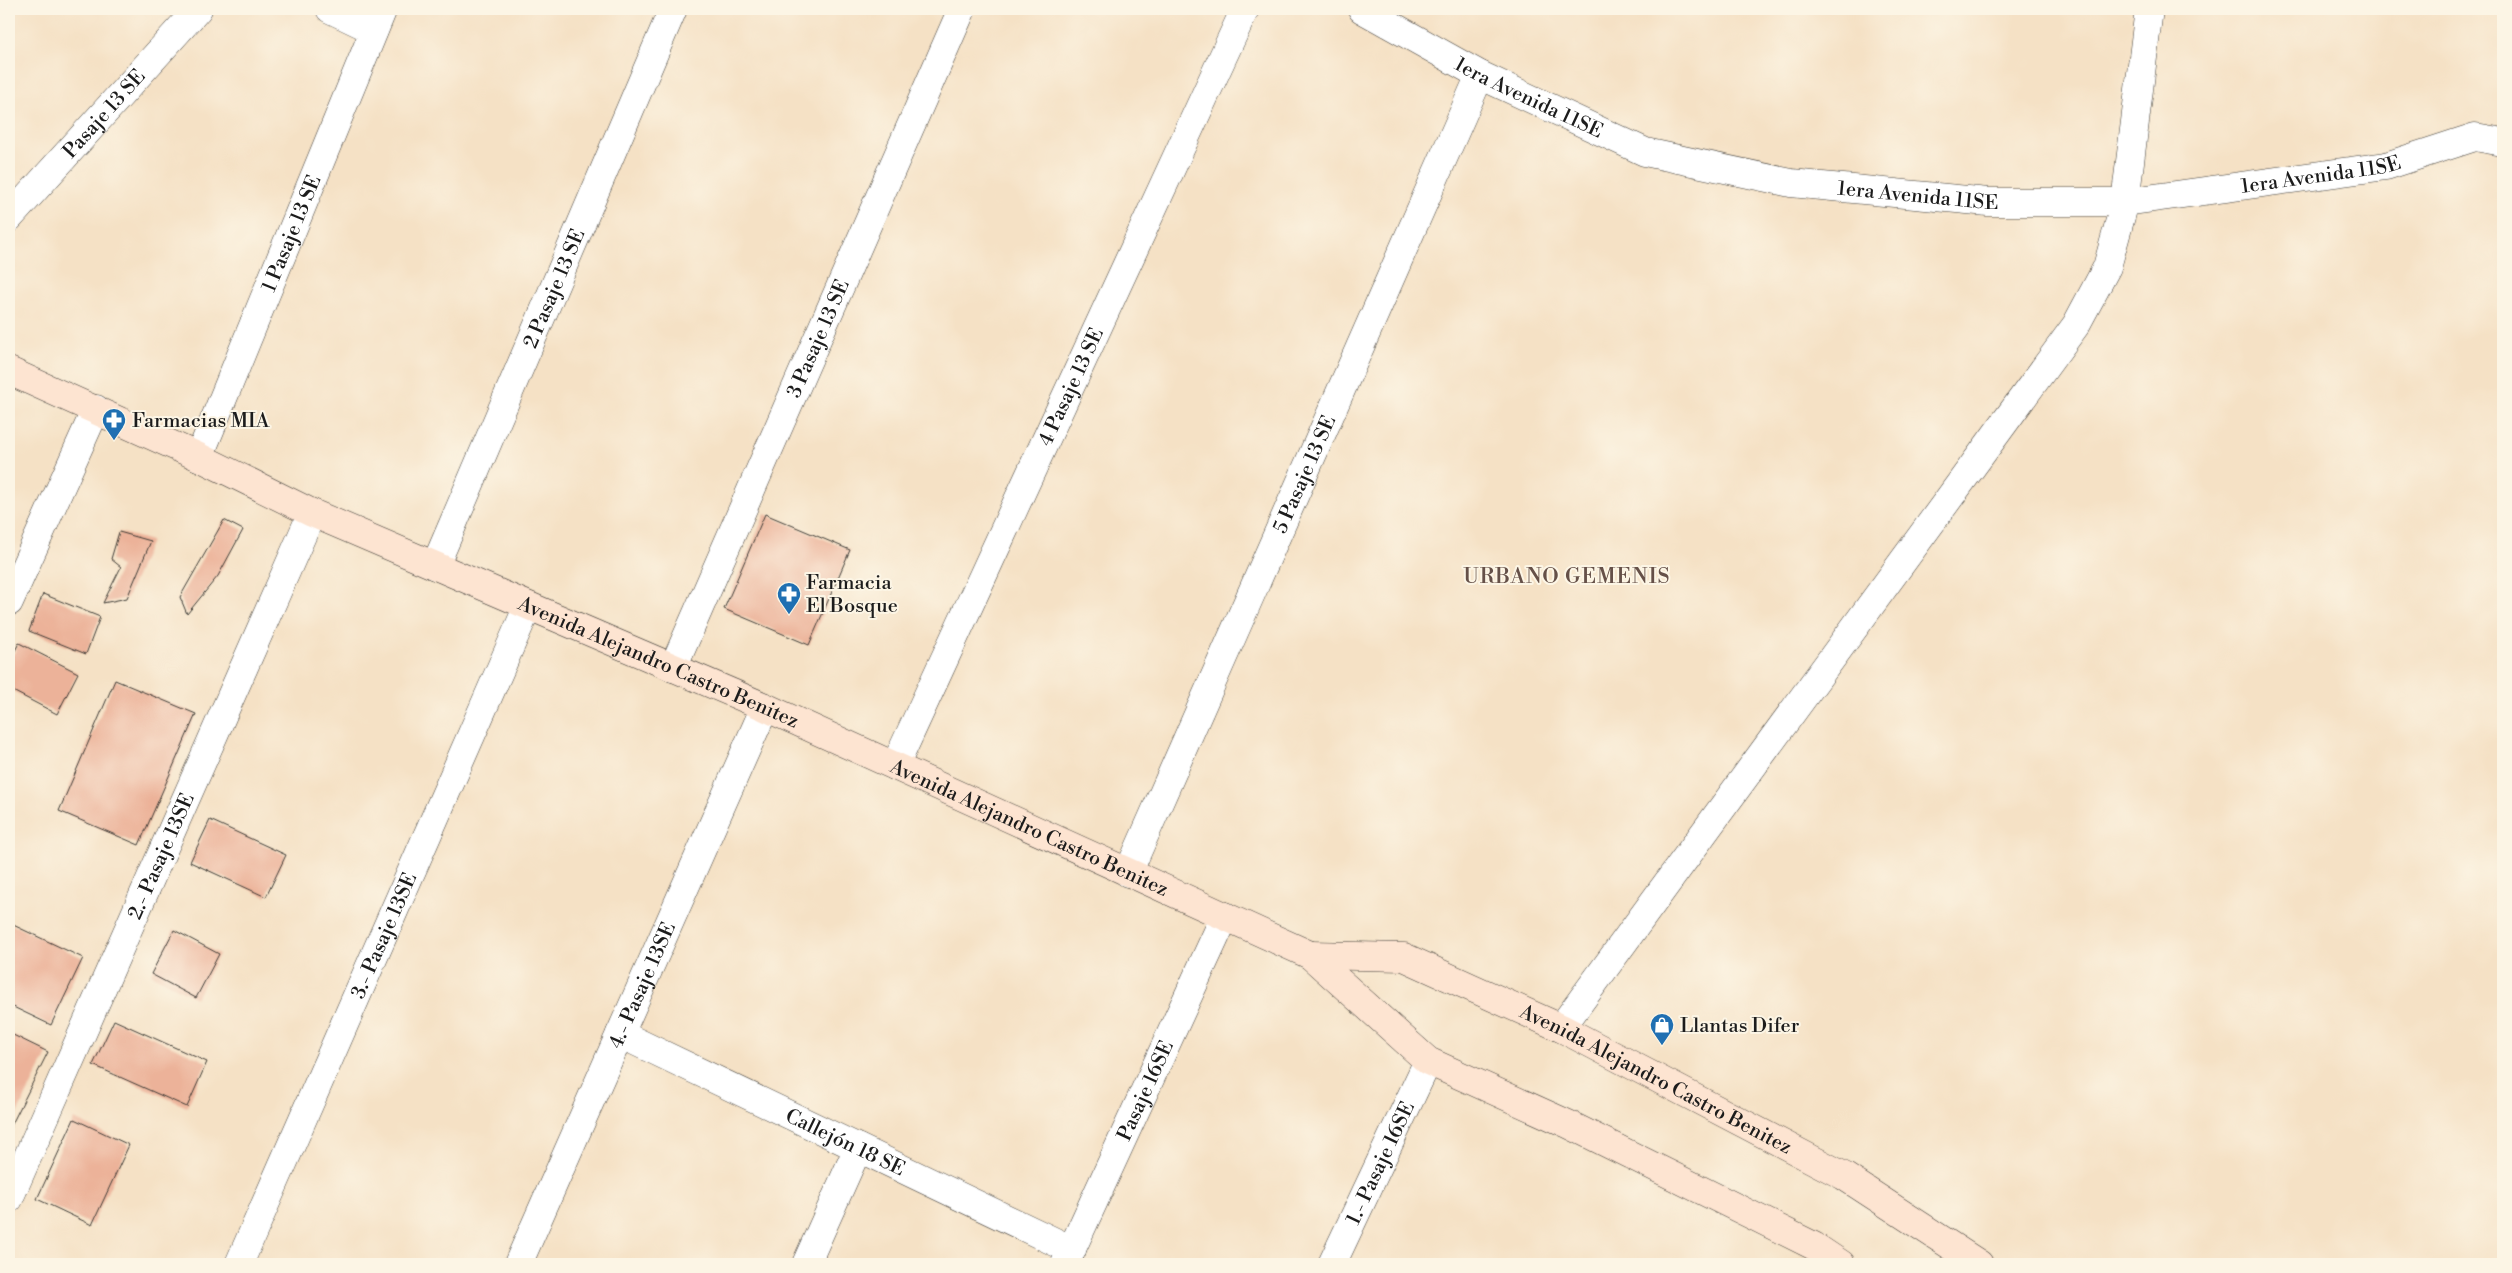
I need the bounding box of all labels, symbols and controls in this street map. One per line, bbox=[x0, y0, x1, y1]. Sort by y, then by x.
street label: 1era Avenida 11SE bbox=[1450, 52, 1607, 145]
street label: Pasaje 13 SE bbox=[58, 65, 151, 164]
street label: 1era Avenida 11SE bbox=[2239, 151, 2404, 200]
street label: 1 Pasaje 13 SE bbox=[257, 172, 327, 296]
street label: 1era Avenida 11SE bbox=[1836, 177, 1998, 216]
street label: 2 Pasaje 13 SE bbox=[519, 226, 591, 352]
street label: 3 Pasaje 13 SE bbox=[782, 276, 856, 402]
street label: 4 Pasaje 13 SE bbox=[1034, 324, 1110, 450]
pharmacy icon: Farmacias MIA bbox=[101, 407, 127, 441]
place label: Farmacias MIA bbox=[132, 409, 271, 434]
street label: 5 Pasaje 13 SE bbox=[1268, 412, 1342, 538]
district label: URBANO GEMENIS bbox=[1463, 564, 1671, 590]
place label: Farmacia El Bosque bbox=[806, 571, 898, 619]
pharmacy icon: Farmacia El Bosque bbox=[776, 581, 802, 615]
street label: Avenida Alejandro Castro Benitez bbox=[513, 591, 802, 735]
street label: Avenida Alejandro Castro Benitez bbox=[885, 754, 1172, 903]
street label: 2.- Pasaje 13SE bbox=[123, 790, 201, 924]
street label: 3.- Pasaje 13SE bbox=[346, 869, 423, 1003]
street label: 4.- Pasaje 13SE bbox=[604, 919, 682, 1053]
street label: Avenida Alejandro Castro Benitez bbox=[1514, 999, 1796, 1161]
shop icon: Llantas Difer bbox=[1649, 1012, 1675, 1046]
place label: Llantas Difer bbox=[1680, 1014, 1800, 1039]
street label: Pasaje 16SE bbox=[1112, 1037, 1180, 1145]
street label: 1.- Pasaje 16SE bbox=[1341, 1098, 1421, 1229]
street label: Callejón 18 SE bbox=[781, 1104, 909, 1182]

